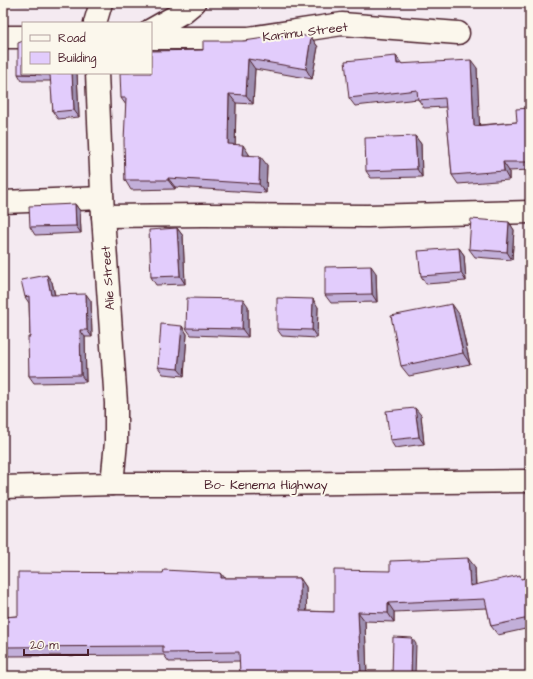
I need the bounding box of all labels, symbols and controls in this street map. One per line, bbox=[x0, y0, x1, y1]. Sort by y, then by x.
street label: Karimu Street bbox=[262, 18, 349, 46]
legend bbox=[22, 22, 152, 74]
text: Road bbox=[58, 30, 86, 47]
text: Building bbox=[58, 50, 96, 68]
street label: Alie Street bbox=[97, 244, 119, 311]
street label: Bo- Kenema Highway bbox=[204, 476, 328, 495]
scale bar bbox=[24, 631, 88, 657]
text: 20 m bbox=[30, 637, 59, 654]

